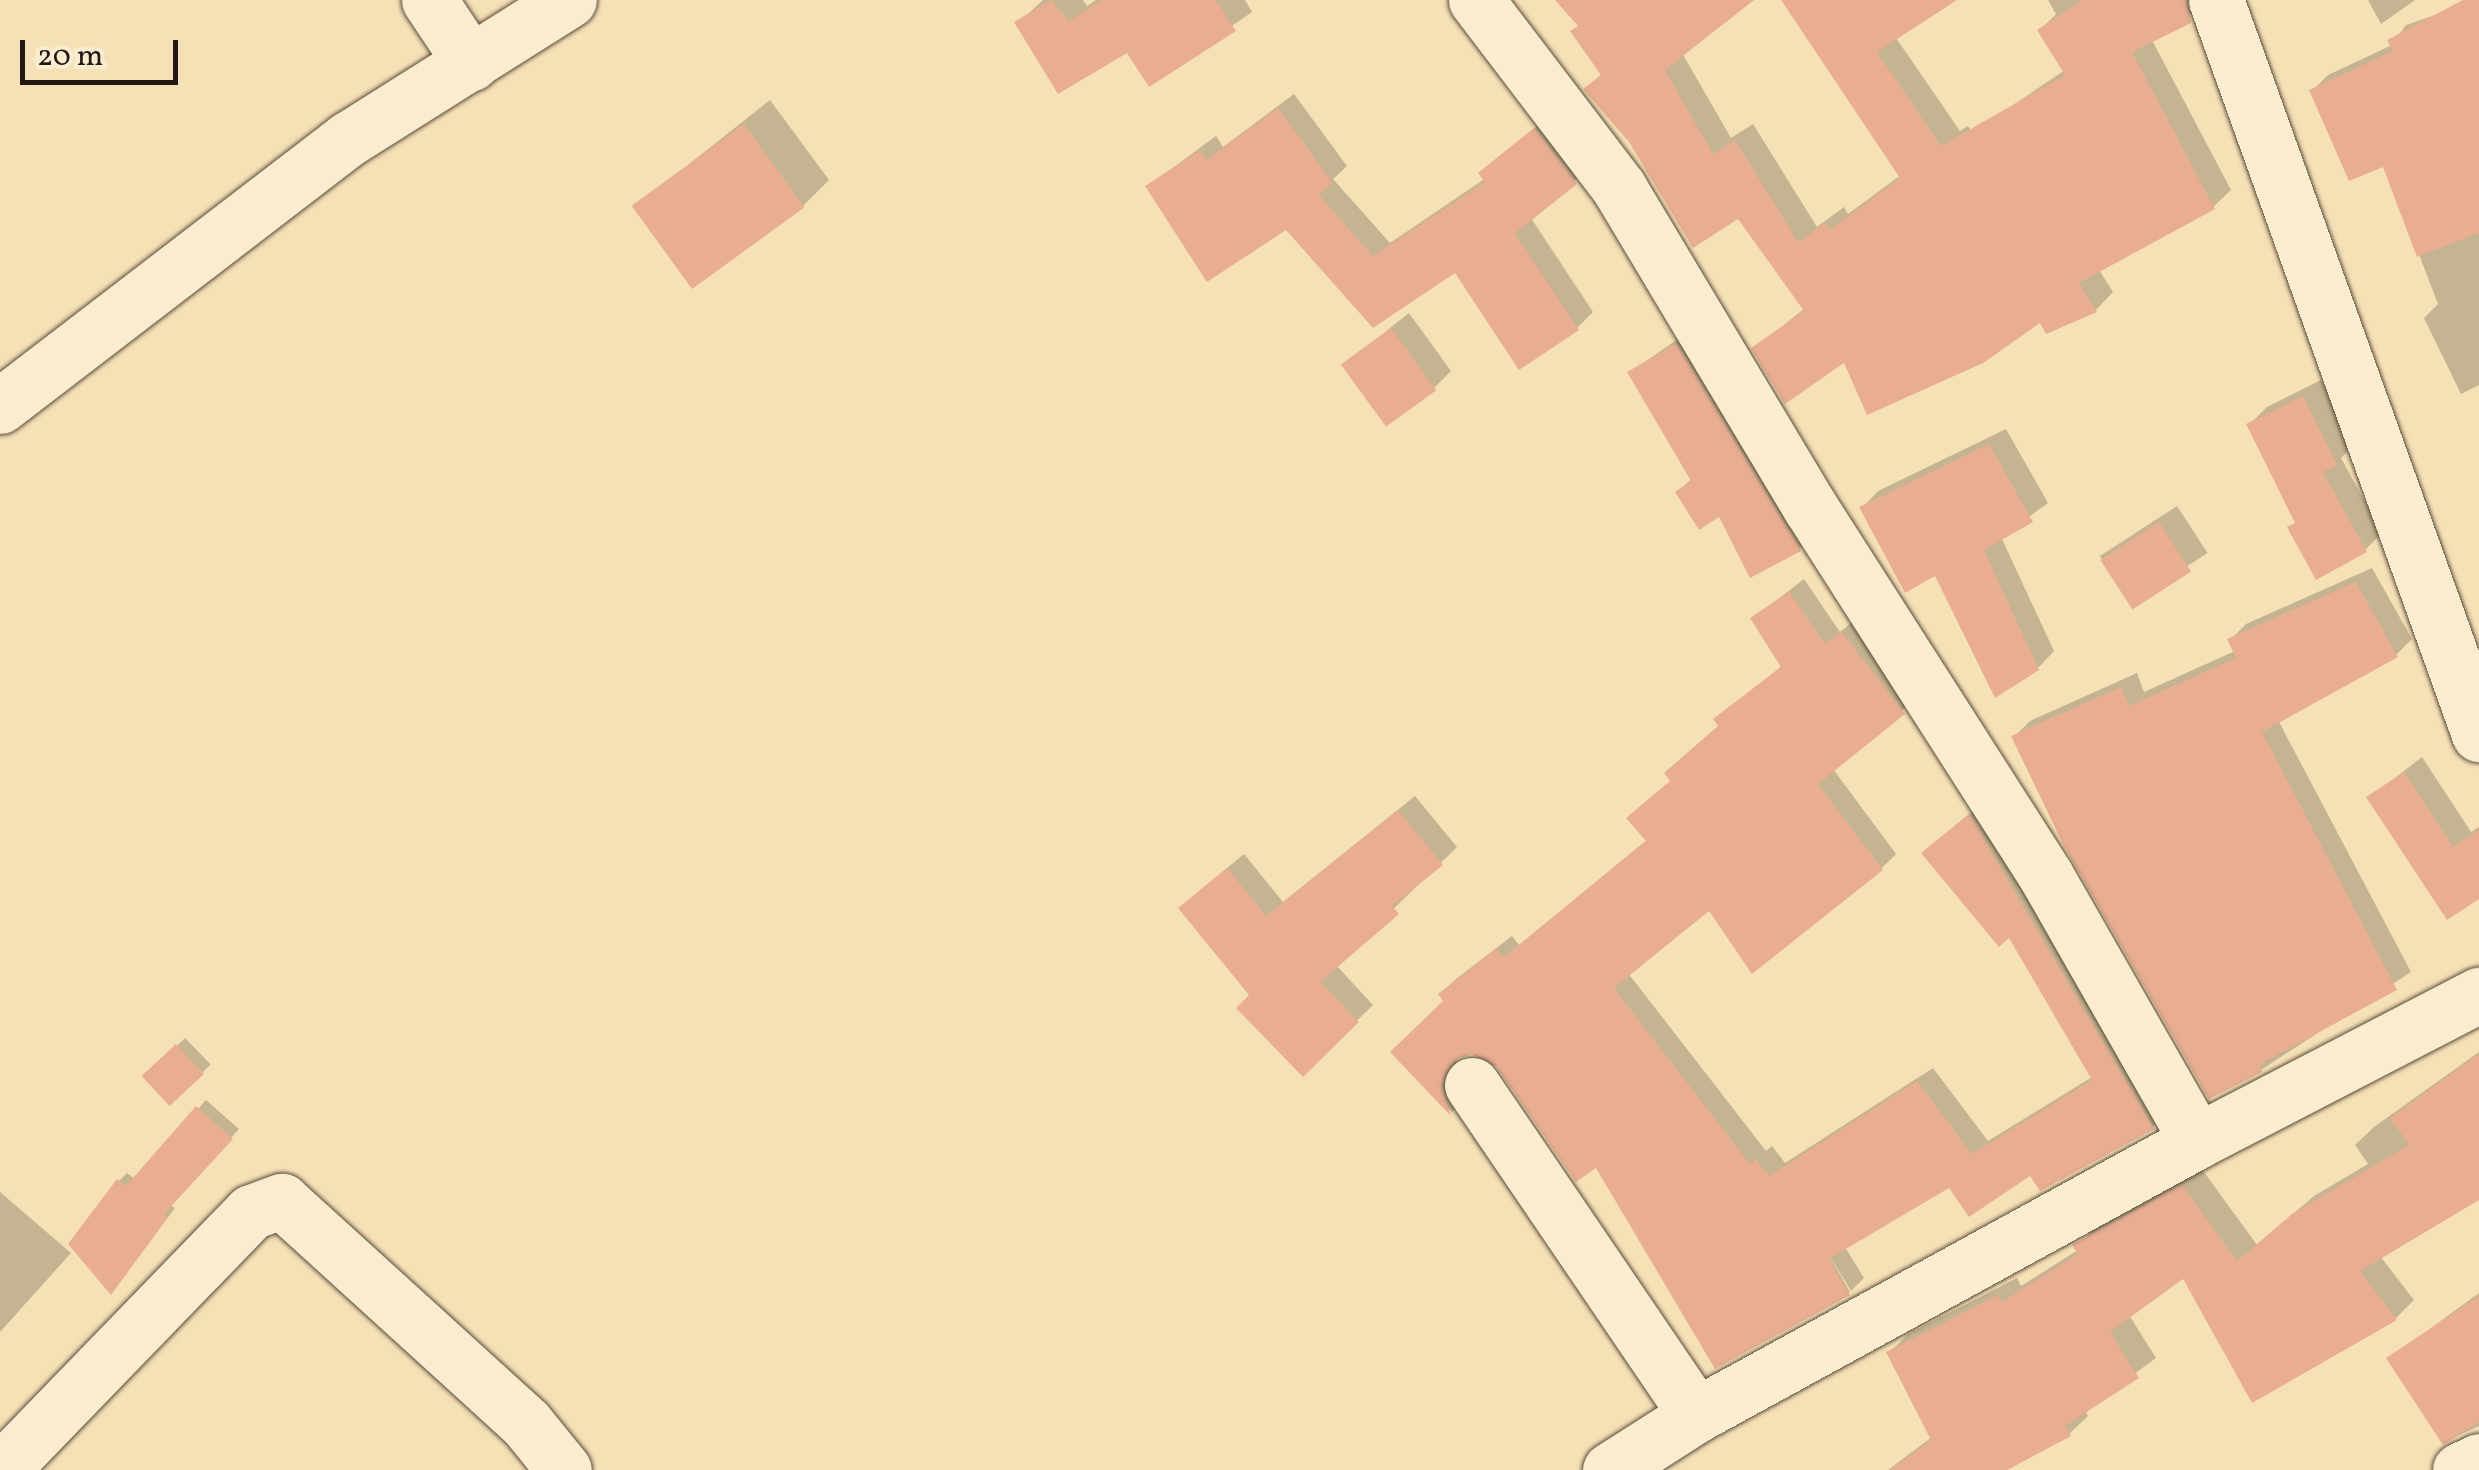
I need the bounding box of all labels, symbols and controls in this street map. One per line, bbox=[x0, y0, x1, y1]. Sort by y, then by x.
scale bar bbox=[25, 20, 182, 82]
text: 20 m bbox=[37, 36, 103, 78]

